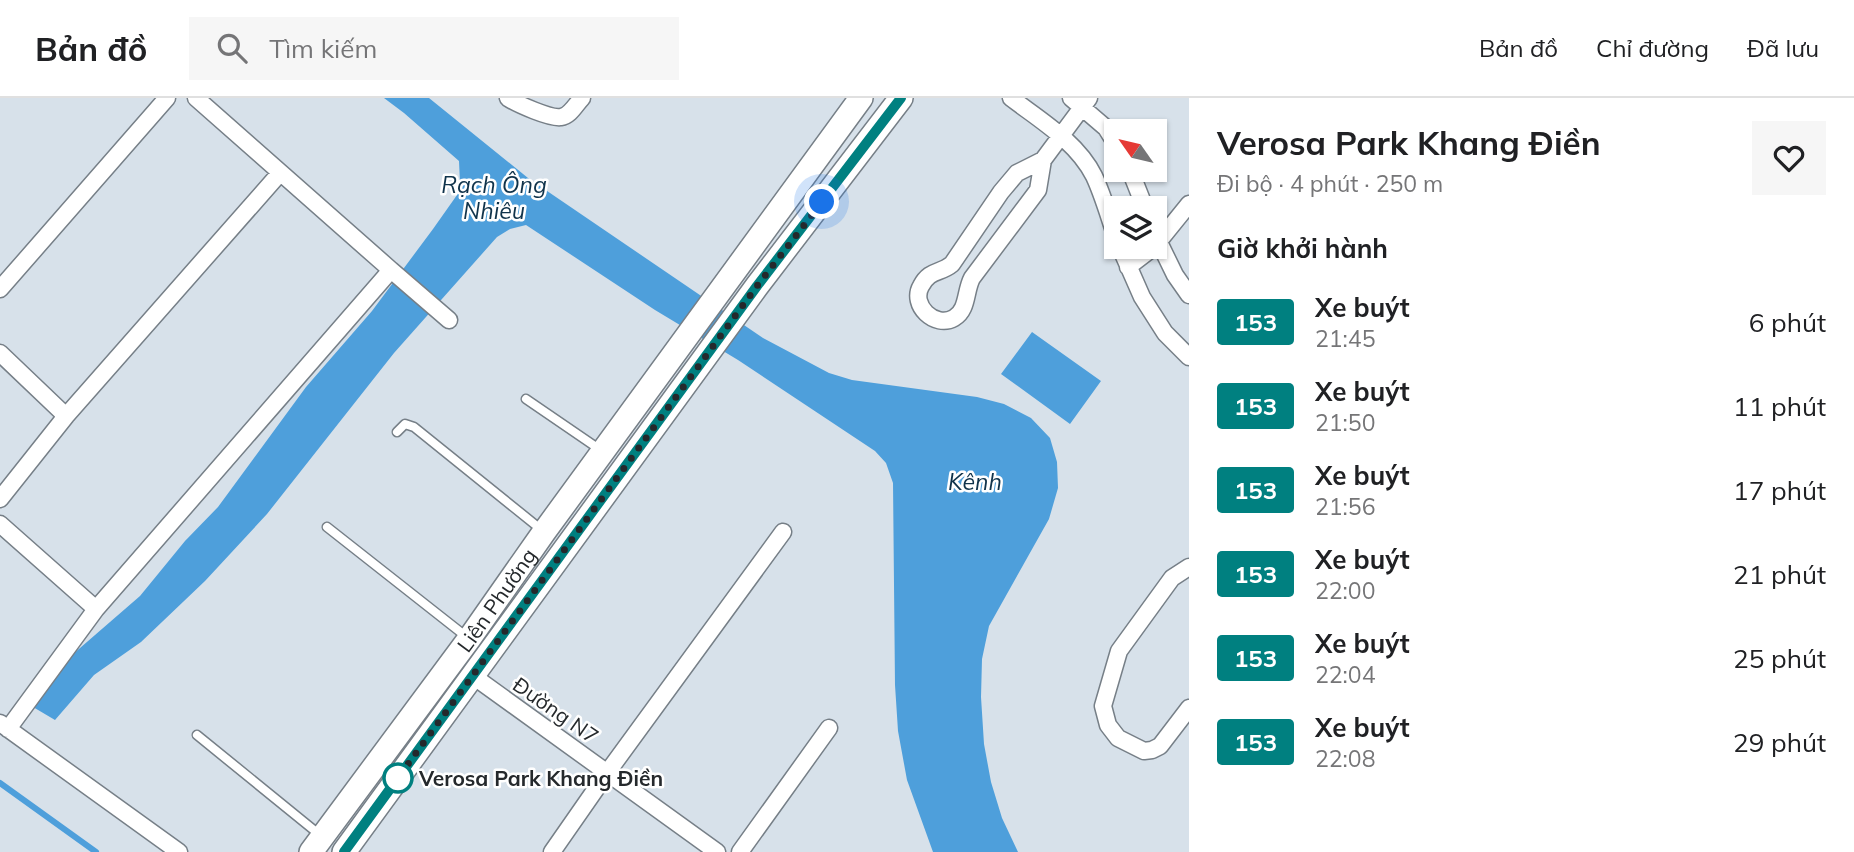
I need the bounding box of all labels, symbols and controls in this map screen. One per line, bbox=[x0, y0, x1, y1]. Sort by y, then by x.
search box bbox=[189, 17, 679, 80]
text: Bản đồ bbox=[35, 28, 147, 69]
icon: search bbox=[213, 29, 251, 67]
text: Tìm kiếm bbox=[269, 32, 377, 65]
text: Bản đồ bbox=[1479, 33, 1558, 63]
text: Chỉ đường bbox=[1596, 33, 1709, 63]
text: Đã lưu bbox=[1747, 33, 1819, 63]
north arrow bbox=[1104, 119, 1167, 182]
map controls bbox=[1104, 119, 1167, 259]
button: heart bbox=[1752, 121, 1826, 195]
text: Verosa Park Khang Điền bbox=[1217, 122, 1601, 163]
text: Đi bộ · 4 phút · 250 m bbox=[1217, 169, 1443, 198]
water label: Rạch Ông Nhiêu bbox=[441, 170, 547, 225]
your location bbox=[804, 184, 839, 219]
button: layers bbox=[1104, 196, 1167, 259]
text: Giờ khởi hành bbox=[1217, 232, 1388, 265]
text: Xe buýt bbox=[1315, 291, 1410, 324]
text: 6 phút bbox=[1749, 306, 1826, 339]
text: 153 bbox=[1234, 307, 1277, 337]
text: 21:45 bbox=[1315, 324, 1375, 353]
text: Xe buýt bbox=[1315, 375, 1410, 408]
text: 11 phút bbox=[1733, 390, 1826, 423]
text: 153 bbox=[1234, 391, 1277, 421]
text: 21:50 bbox=[1315, 408, 1375, 437]
text: Xe buýt bbox=[1315, 459, 1410, 492]
water label: Kênh bbox=[948, 467, 1002, 496]
text: 17 phút bbox=[1733, 474, 1826, 507]
text: 153 bbox=[1234, 475, 1277, 505]
text: 21:56 bbox=[1315, 492, 1375, 521]
street label: Liên Phường bbox=[451, 543, 542, 657]
text: Xe buýt bbox=[1315, 543, 1410, 576]
text: 21 phút bbox=[1733, 558, 1826, 591]
text: 153 bbox=[1234, 559, 1277, 589]
text: 22:00 bbox=[1315, 576, 1375, 605]
text: Xe buýt bbox=[1315, 627, 1410, 660]
text: 25 phút bbox=[1733, 642, 1826, 675]
text: 153 bbox=[1234, 643, 1277, 673]
text: 22:04 bbox=[1315, 660, 1375, 689]
street label: Đường N7 bbox=[508, 671, 604, 749]
text: Xe buýt bbox=[1315, 711, 1410, 744]
text: 29 phút bbox=[1733, 726, 1826, 759]
text: 153 bbox=[1234, 727, 1277, 757]
text: 22:08 bbox=[1315, 744, 1375, 773]
marker: Verosa Park Khang Điền bbox=[383, 763, 413, 793]
place label: Verosa Park Khang Điền bbox=[418, 765, 663, 791]

